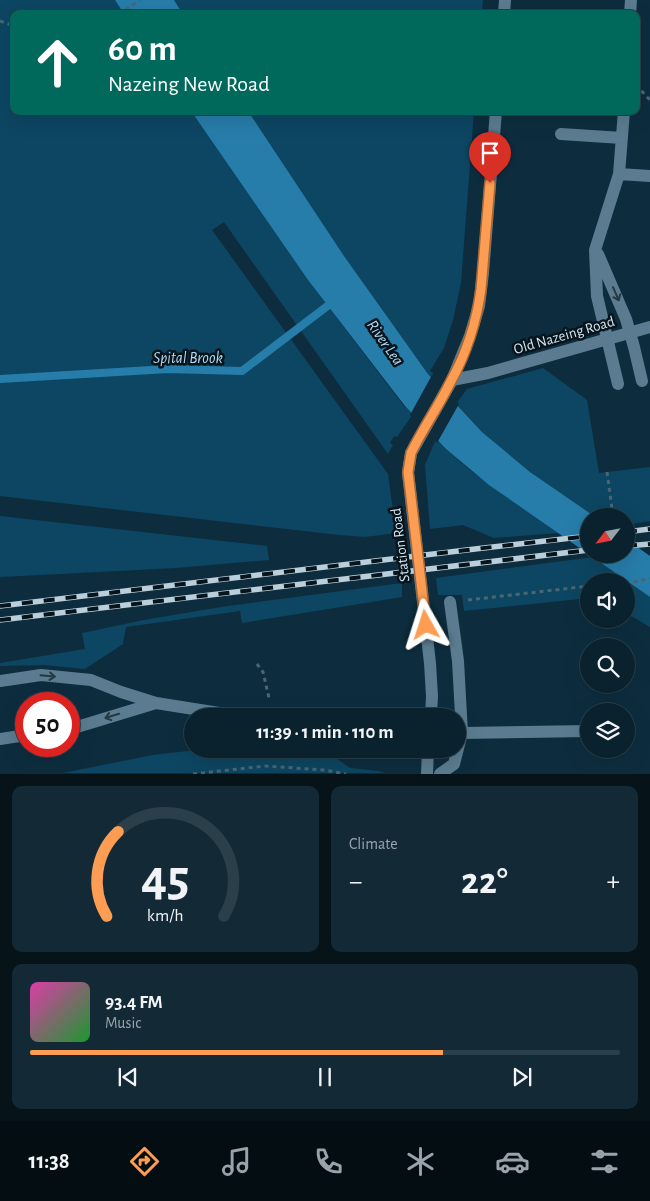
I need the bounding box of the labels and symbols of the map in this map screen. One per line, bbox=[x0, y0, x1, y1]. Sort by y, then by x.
pin bbox=[469, 132, 511, 183]
one-way arrow bbox=[611, 286, 621, 301]
street label: Old Nazeing Road bbox=[512, 314, 617, 357]
water label: River Lea bbox=[364, 317, 406, 368]
water label: Spital Brook bbox=[153, 350, 223, 367]
street label: Station Road bbox=[388, 507, 412, 583]
north arrow bbox=[580, 508, 635, 562]
position arrow bbox=[399, 598, 451, 650]
one-way arrow bbox=[40, 671, 56, 681]
speed limit sign: 50 bbox=[15, 692, 80, 757]
one-way arrow bbox=[105, 712, 121, 722]

